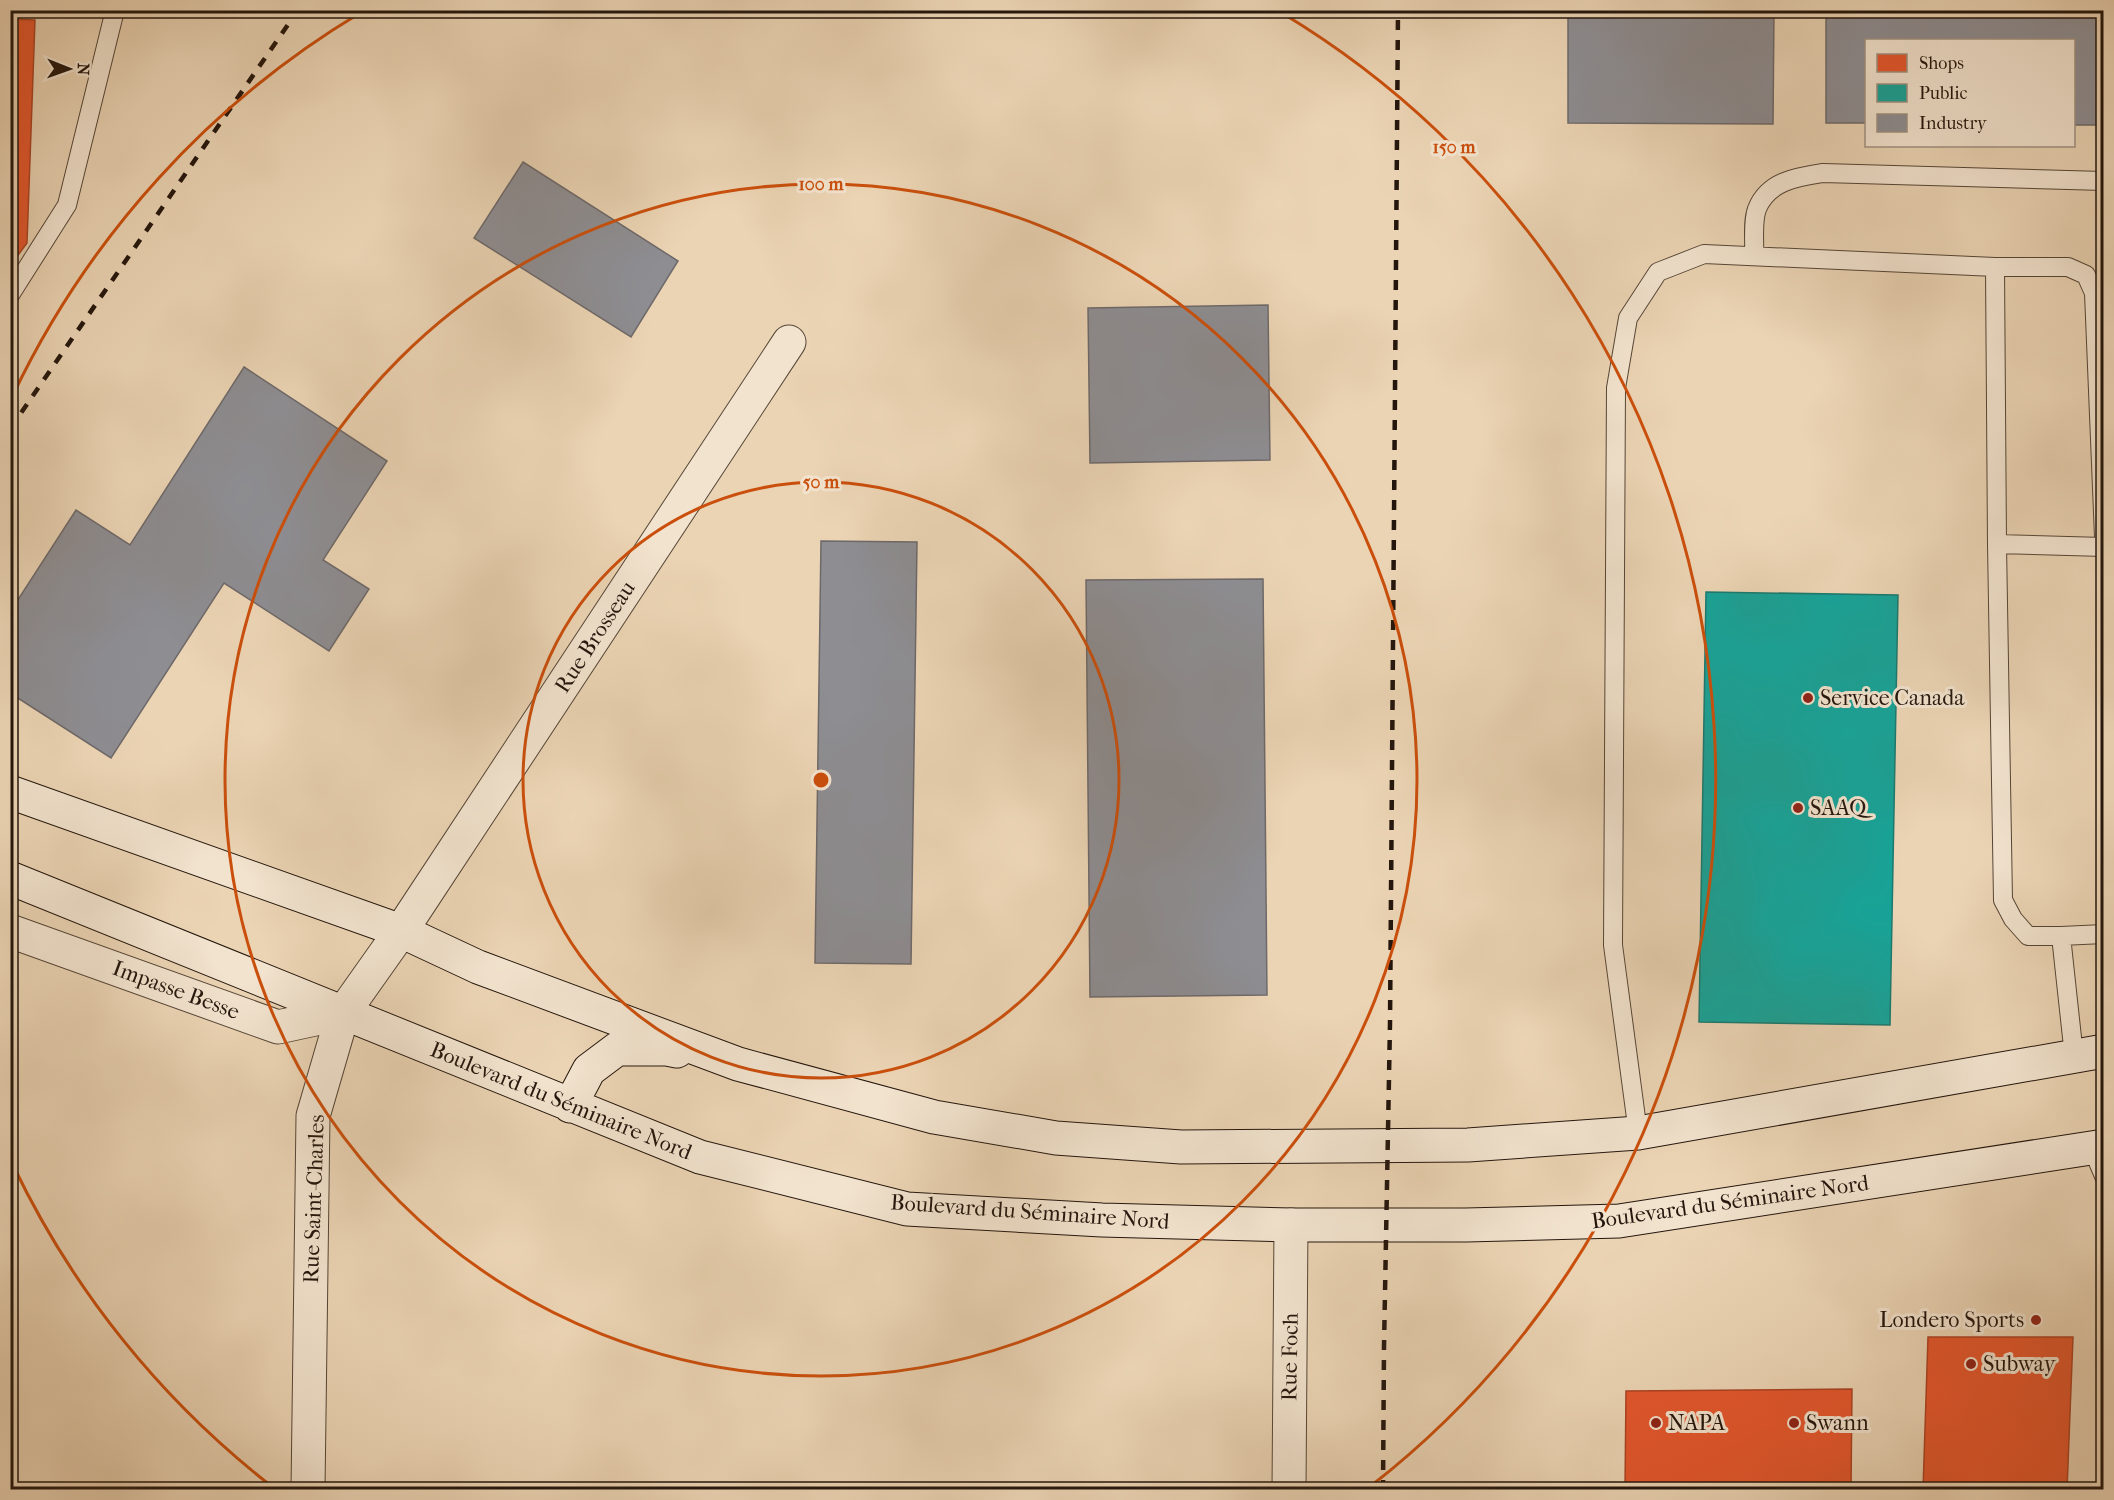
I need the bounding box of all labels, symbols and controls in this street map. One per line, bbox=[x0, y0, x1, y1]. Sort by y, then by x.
north arrow bbox=[39, 39, 99, 99]
legend bbox=[1865, 39, 2075, 147]
text: Shops bbox=[1919, 53, 1964, 74]
text: N bbox=[74, 63, 93, 76]
text: Public bbox=[1919, 83, 1967, 104]
text: Industry bbox=[1919, 113, 1988, 134]
text: 150 m bbox=[1433, 137, 1476, 158]
text: 100 m bbox=[798, 174, 845, 195]
text: 50 m bbox=[803, 472, 840, 493]
street label: Rue Brosseau bbox=[549, 576, 641, 698]
place label: Service Canada bbox=[1820, 685, 1965, 711]
marker: Service Canada bbox=[1801, 691, 1815, 705]
centre of rings bbox=[811, 770, 831, 790]
place label: SAAQ bbox=[1810, 795, 1873, 821]
marker: SAAQ bbox=[1791, 801, 1805, 815]
street label: Impasse Besse bbox=[109, 955, 243, 1025]
street label: Boulevard du Séminaire Nord bbox=[426, 1037, 697, 1166]
street label: Rue Saint-Charles bbox=[298, 1114, 330, 1284]
street label: Boulevard du Séminaire Nord bbox=[1590, 1170, 1871, 1234]
street label: Boulevard du Séminaire Nord bbox=[890, 1189, 1171, 1235]
place label: Londero Sports bbox=[1879, 1307, 2024, 1333]
street label: Rue Foch bbox=[1276, 1312, 1304, 1401]
marker: Londero Sports bbox=[2029, 1313, 2043, 1327]
place label: Subway bbox=[1983, 1351, 2057, 1377]
marker: Subway bbox=[1964, 1357, 1978, 1371]
place label: NAPA bbox=[1668, 1410, 1726, 1436]
place label: Swann bbox=[1806, 1410, 1869, 1436]
marker: NAPA bbox=[1649, 1416, 1663, 1430]
marker: Swann bbox=[1787, 1416, 1801, 1430]

